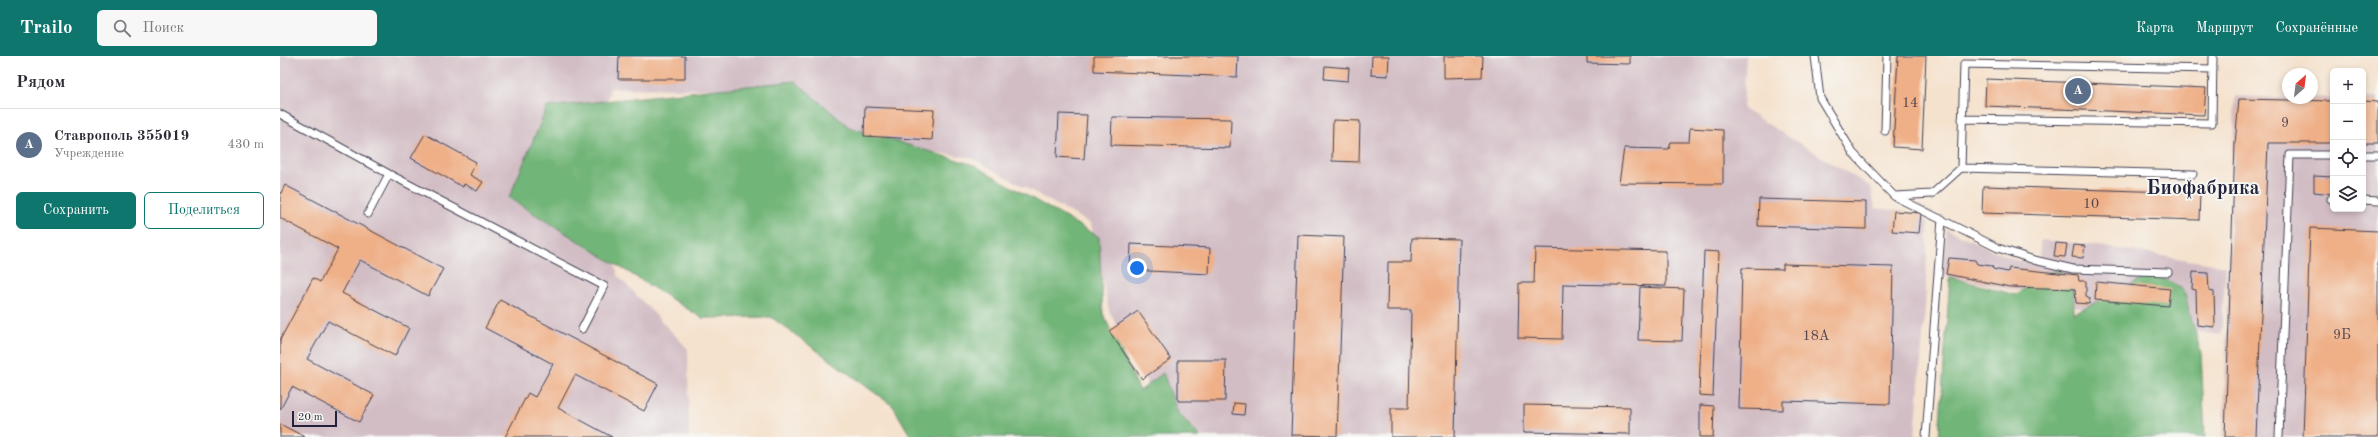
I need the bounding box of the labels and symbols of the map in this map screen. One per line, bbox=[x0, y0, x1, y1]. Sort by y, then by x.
north arrow bbox=[2282, 68, 2318, 104]
pin: A bbox=[2065, 76, 2091, 106]
house number: 14 bbox=[1902, 96, 1918, 110]
house number: 9 bbox=[2281, 116, 2289, 130]
district label: Биофабрика bbox=[2146, 179, 2260, 199]
house number: 10 bbox=[2083, 197, 2099, 211]
your location bbox=[1127, 258, 1147, 278]
house number: 9Б bbox=[2333, 328, 2351, 342]
house number: 18А bbox=[1803, 329, 1830, 343]
scale bar bbox=[292, 409, 337, 428]

